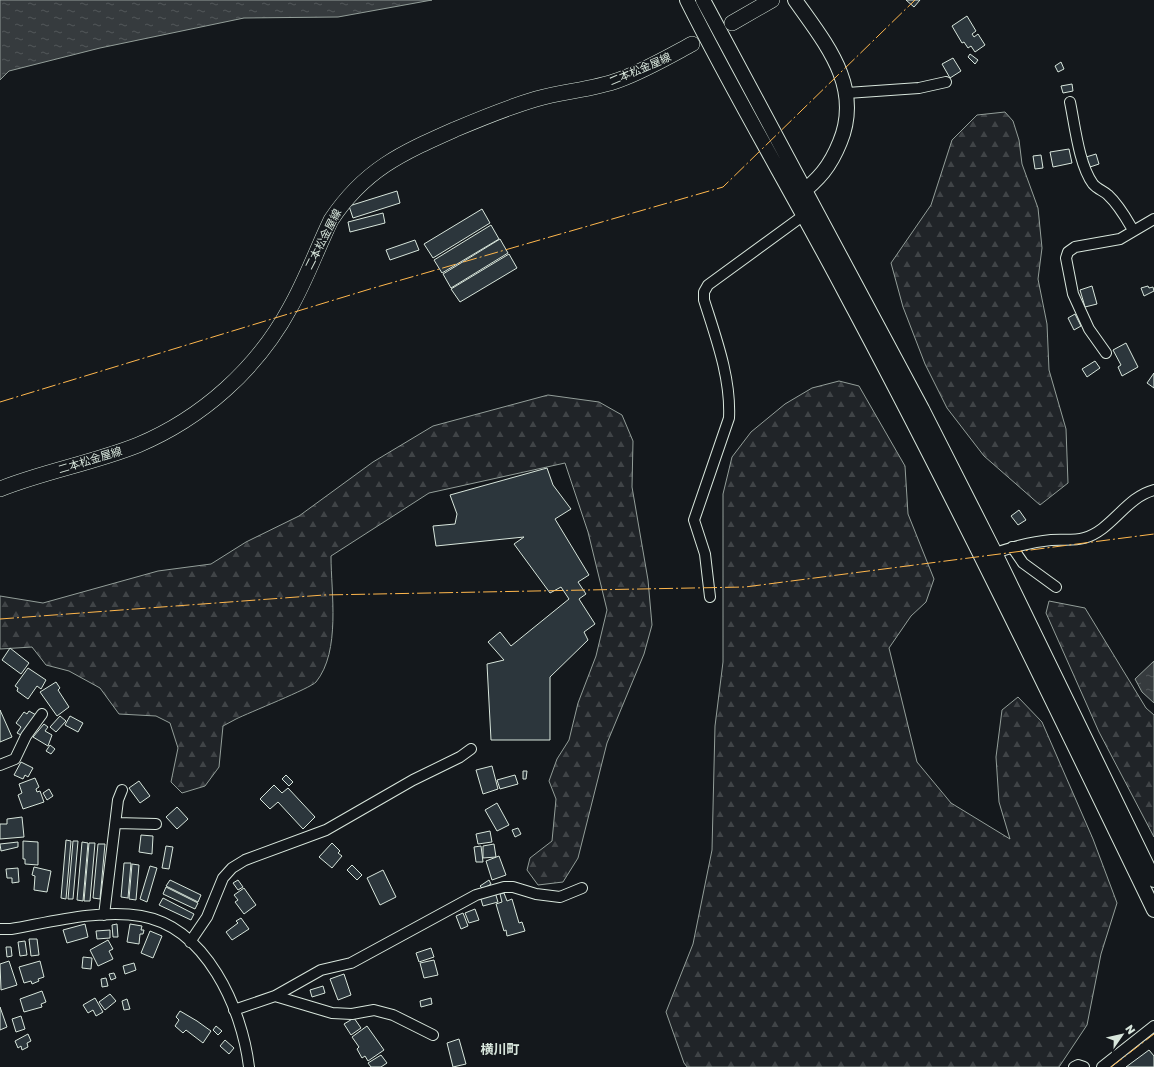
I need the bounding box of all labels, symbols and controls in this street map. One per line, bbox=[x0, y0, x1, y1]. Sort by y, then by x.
street label: 二本松金屋線 bbox=[607, 50, 673, 87]
street label: 二本松金屋線 bbox=[302, 206, 343, 271]
street label: 二本松金屋線 bbox=[56, 444, 123, 475]
north arrow bbox=[1102, 1015, 1142, 1055]
text: N bbox=[1123, 1022, 1138, 1036]
district label: 横川町 bbox=[480, 1041, 520, 1057]

